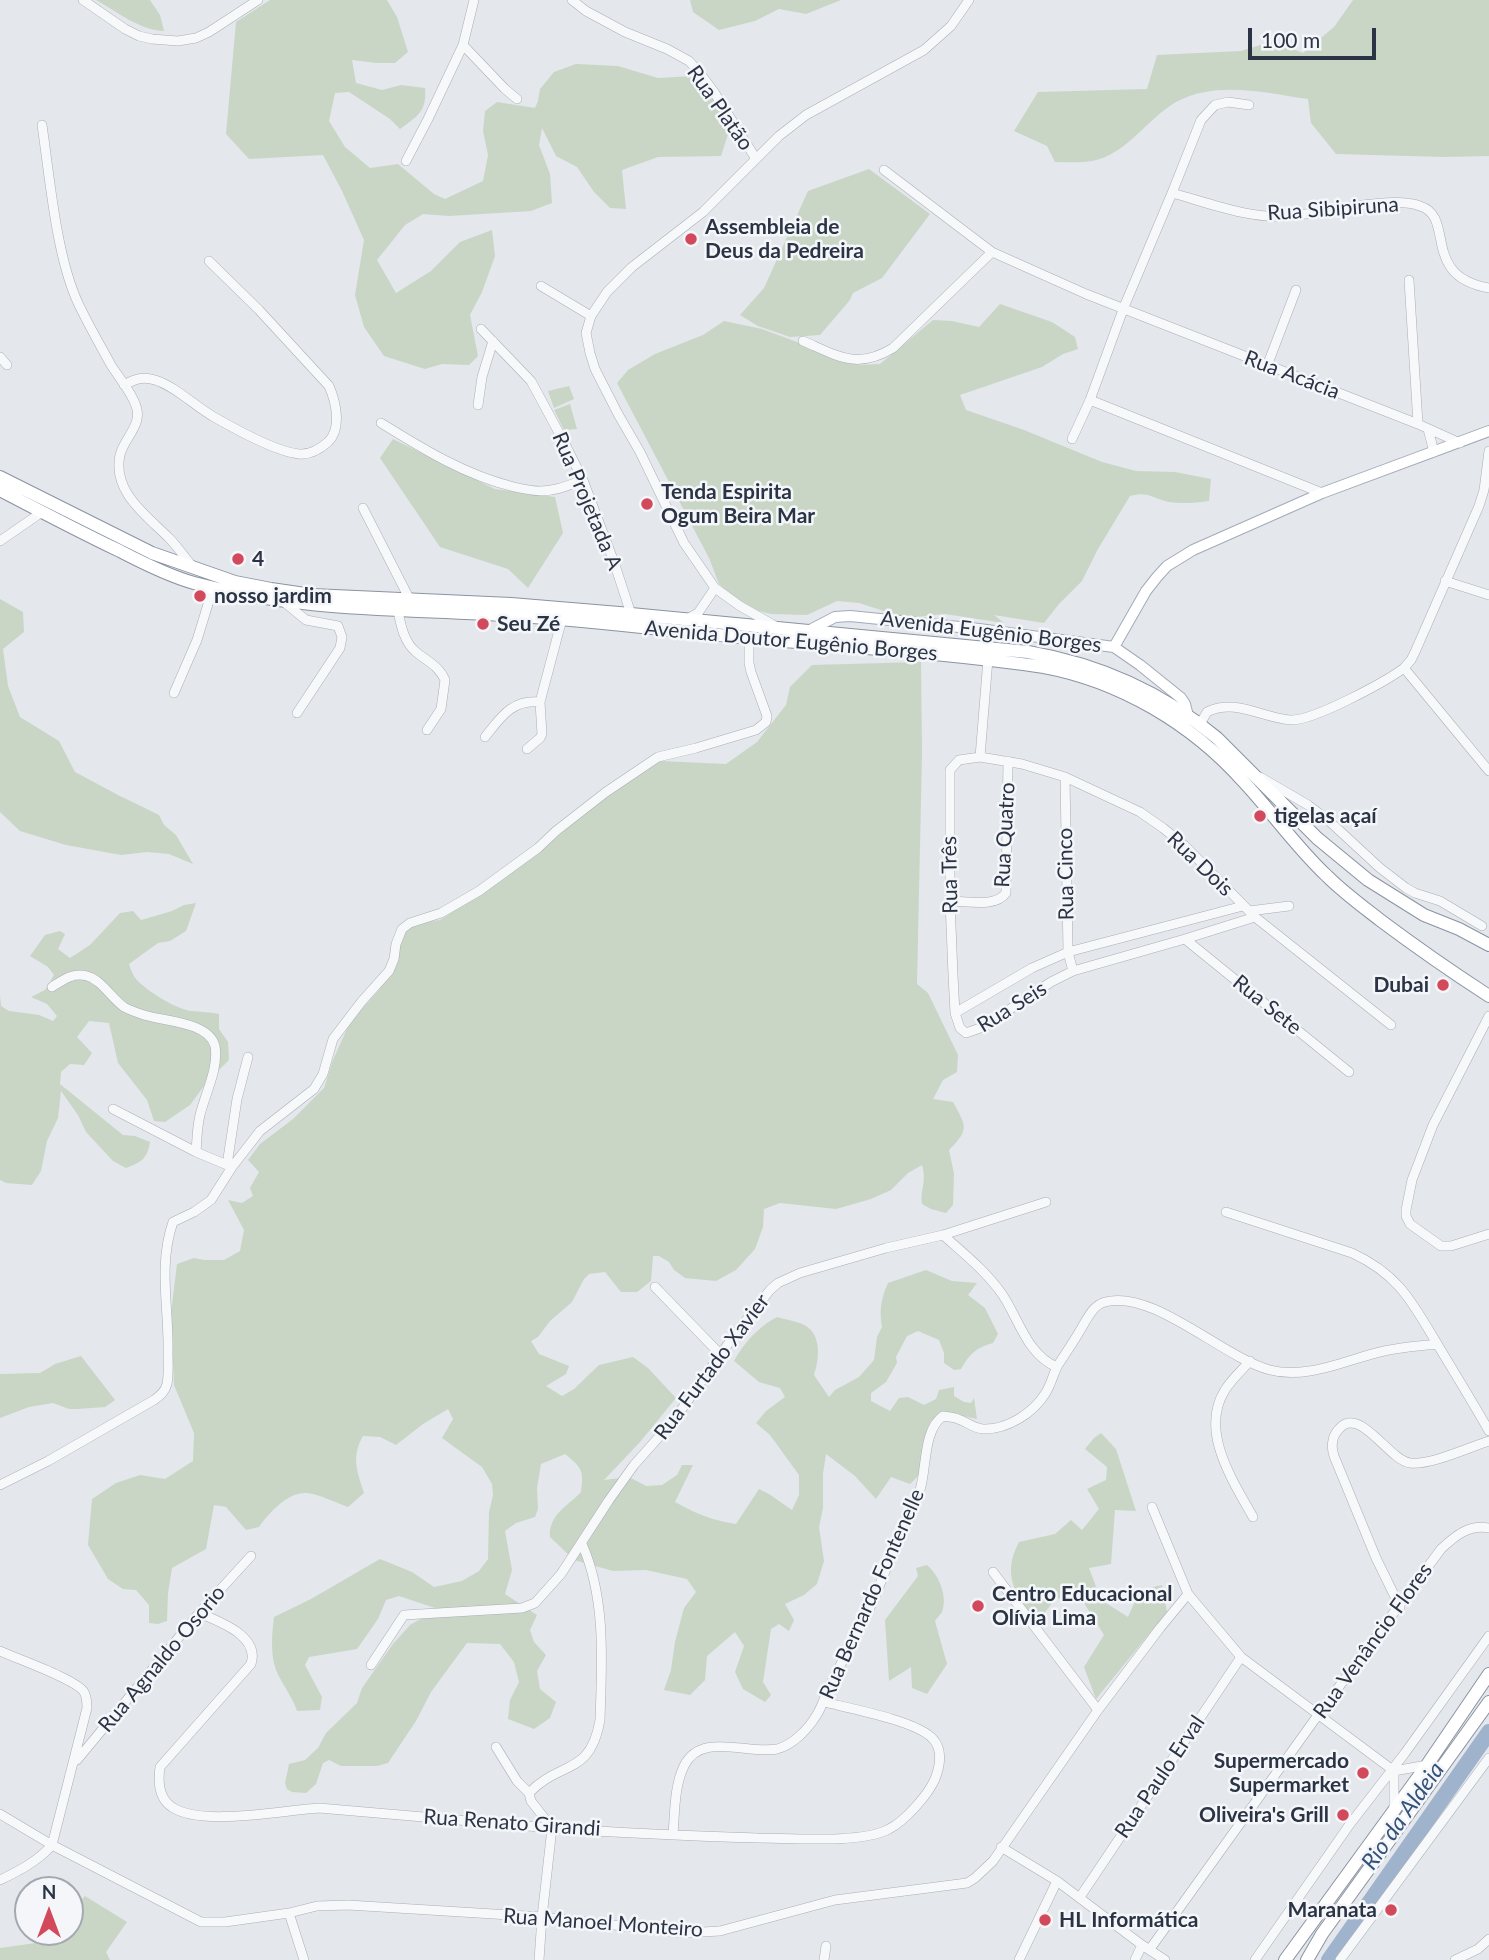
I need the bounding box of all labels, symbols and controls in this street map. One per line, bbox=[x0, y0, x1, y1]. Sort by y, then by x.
scale bar bbox=[1251, 14, 1379, 58]
text: 100 m bbox=[1261, 27, 1320, 52]
street label: Rua Platão bbox=[682, 61, 758, 155]
street label: Rua Sibipiruna bbox=[1266, 192, 1400, 226]
place label: Assembleia de Deus da Pedreira bbox=[705, 214, 864, 264]
marker: Assembleia de Deus da Pedreira bbox=[683, 231, 699, 247]
street label: Rua Acácia bbox=[1241, 345, 1343, 405]
street label: Rua Projetada A bbox=[547, 428, 627, 574]
place label: Tenda Espirita Ogum Beira Mar bbox=[661, 479, 815, 529]
marker: Tenda Espirita Ogum Beira Mar bbox=[639, 496, 655, 512]
place label: 4 bbox=[252, 546, 264, 572]
marker: 4 bbox=[230, 551, 246, 567]
place label: nosso jardim bbox=[214, 583, 332, 609]
marker: nosso jardim bbox=[192, 588, 208, 604]
street label: Avenida Eugênio Borges bbox=[879, 606, 1103, 658]
place label: Seu Zé bbox=[497, 611, 560, 637]
marker: Seu Zé bbox=[475, 616, 491, 632]
street label: Avenida Doutor Eugênio Borges bbox=[643, 616, 939, 666]
street label: Rua Quatro bbox=[990, 782, 1020, 888]
place label: tigelas açaí bbox=[1274, 803, 1377, 829]
marker: tigelas açaí bbox=[1252, 808, 1268, 824]
street label: Rua Dois bbox=[1162, 826, 1238, 902]
street label: Rua Cinco bbox=[1053, 827, 1079, 921]
street label: Rua Três bbox=[937, 836, 963, 914]
street label: Rua Sete bbox=[1228, 970, 1306, 1040]
place label: Dubai bbox=[1373, 972, 1429, 998]
street label: Rua Seis bbox=[973, 976, 1051, 1038]
marker: Dubai bbox=[1435, 977, 1451, 993]
street label: Rua Furtado Xavier bbox=[649, 1289, 775, 1445]
street label: Rua Bernardo Fontenelle bbox=[814, 1485, 930, 1703]
street label: Rua Venâncio Flores bbox=[1308, 1558, 1438, 1724]
street label: Rua Agnaldo Osorio bbox=[93, 1581, 231, 1737]
place label: Centro Educacional Olívia Lima bbox=[992, 1581, 1173, 1631]
marker: Centro Educacional Olívia Lima bbox=[970, 1598, 986, 1614]
street label: Rua Paulo Erval bbox=[1110, 1711, 1210, 1843]
place label: Supermercado Supermarket bbox=[1214, 1748, 1349, 1798]
water label: Rio da Aldeia bbox=[1356, 1757, 1450, 1875]
marker: Supermercado Supermarket bbox=[1355, 1765, 1371, 1781]
place label: Oliveira's Grill bbox=[1199, 1802, 1329, 1828]
street label: Rua Renato Girandi bbox=[423, 1804, 601, 1842]
marker: Oliveira's Grill bbox=[1335, 1807, 1351, 1823]
north arrow bbox=[14, 1876, 84, 1946]
text: N bbox=[42, 1880, 56, 1903]
place label: Maranata bbox=[1288, 1897, 1377, 1923]
marker: Maranata bbox=[1383, 1902, 1399, 1918]
street label: Rua Manoel Monteiro bbox=[502, 1903, 704, 1943]
place label: HL Informática bbox=[1059, 1907, 1198, 1933]
marker: HL Informática bbox=[1037, 1912, 1053, 1928]

